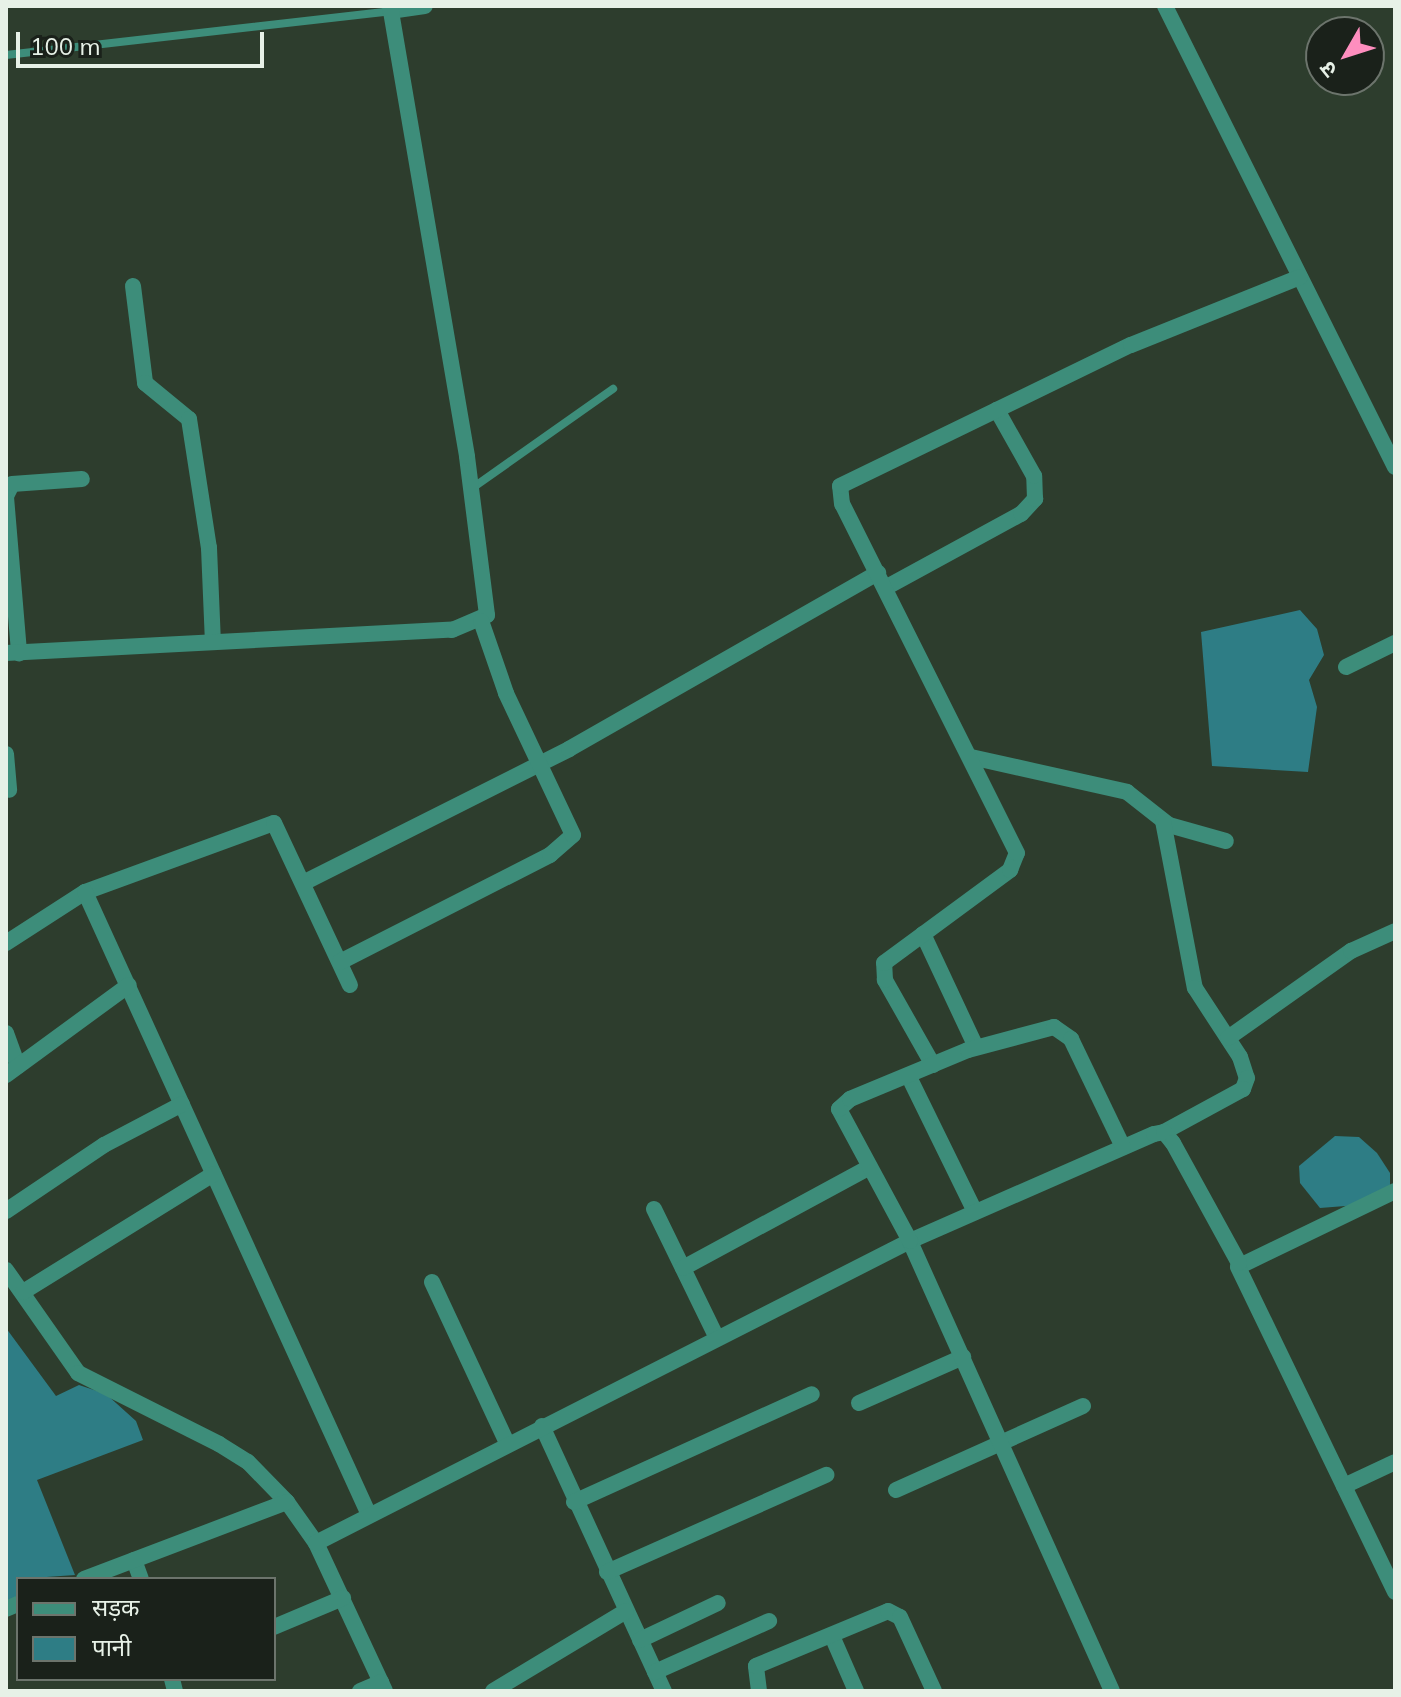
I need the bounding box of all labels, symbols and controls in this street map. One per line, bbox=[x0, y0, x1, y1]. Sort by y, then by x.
scale bar bbox=[20, 16, 268, 66]
north arrow bbox=[1305, 16, 1385, 96]
text: 100 m bbox=[30, 31, 101, 61]
text: उ bbox=[1313, 56, 1343, 84]
legend bbox=[16, 1577, 276, 1681]
text: सड़क bbox=[92, 1592, 140, 1622]
text: पानी bbox=[92, 1632, 131, 1662]

